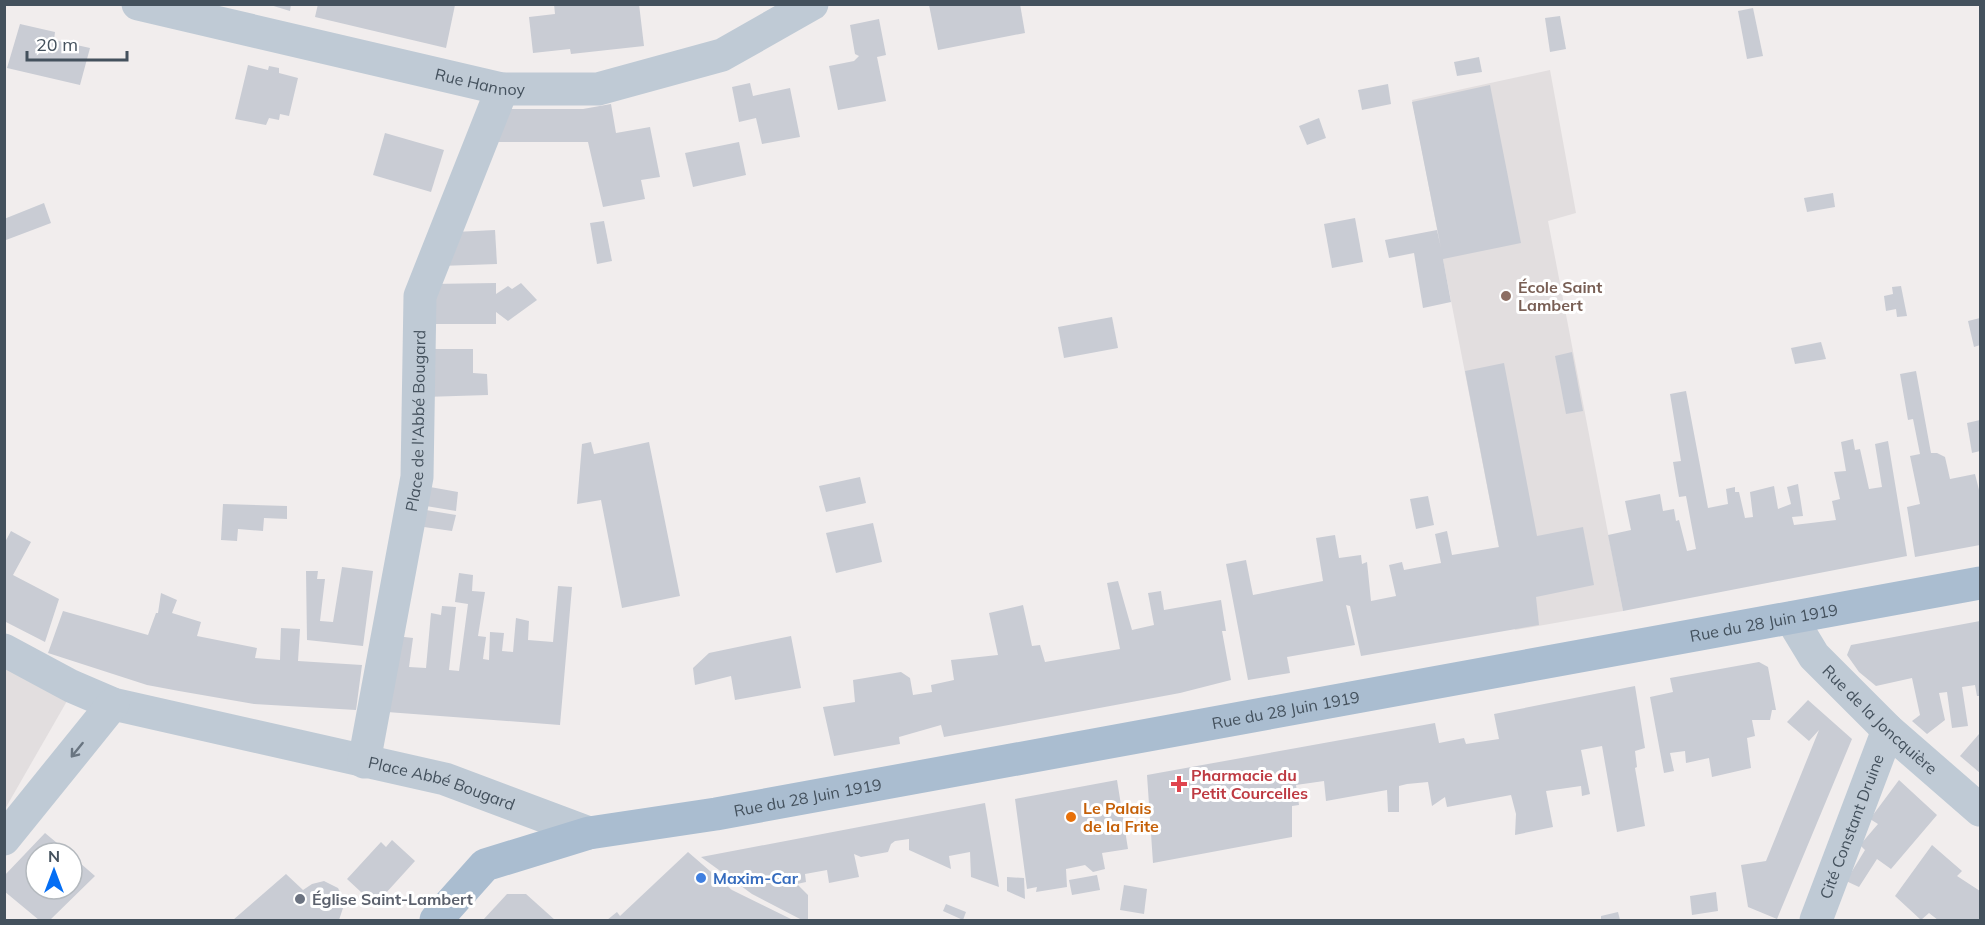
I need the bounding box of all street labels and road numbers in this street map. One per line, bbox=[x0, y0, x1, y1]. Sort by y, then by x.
street label: Rue Hannoy bbox=[433, 64, 525, 99]
street label: Place de l'Abbé Bougard bbox=[401, 330, 429, 513]
street label: Rue du 28 Juin 1919 bbox=[1688, 599, 1839, 646]
street label: Rue de la Joncquière bbox=[1818, 660, 1942, 778]
street label: Rue du 28 Juin 1919 bbox=[1210, 687, 1361, 733]
street label: Cité Constant Druine bbox=[1815, 751, 1888, 902]
street label: Place Abbé Bougard bbox=[366, 752, 518, 814]
street label: Rue du 28 Juin 1919 bbox=[732, 774, 883, 821]

